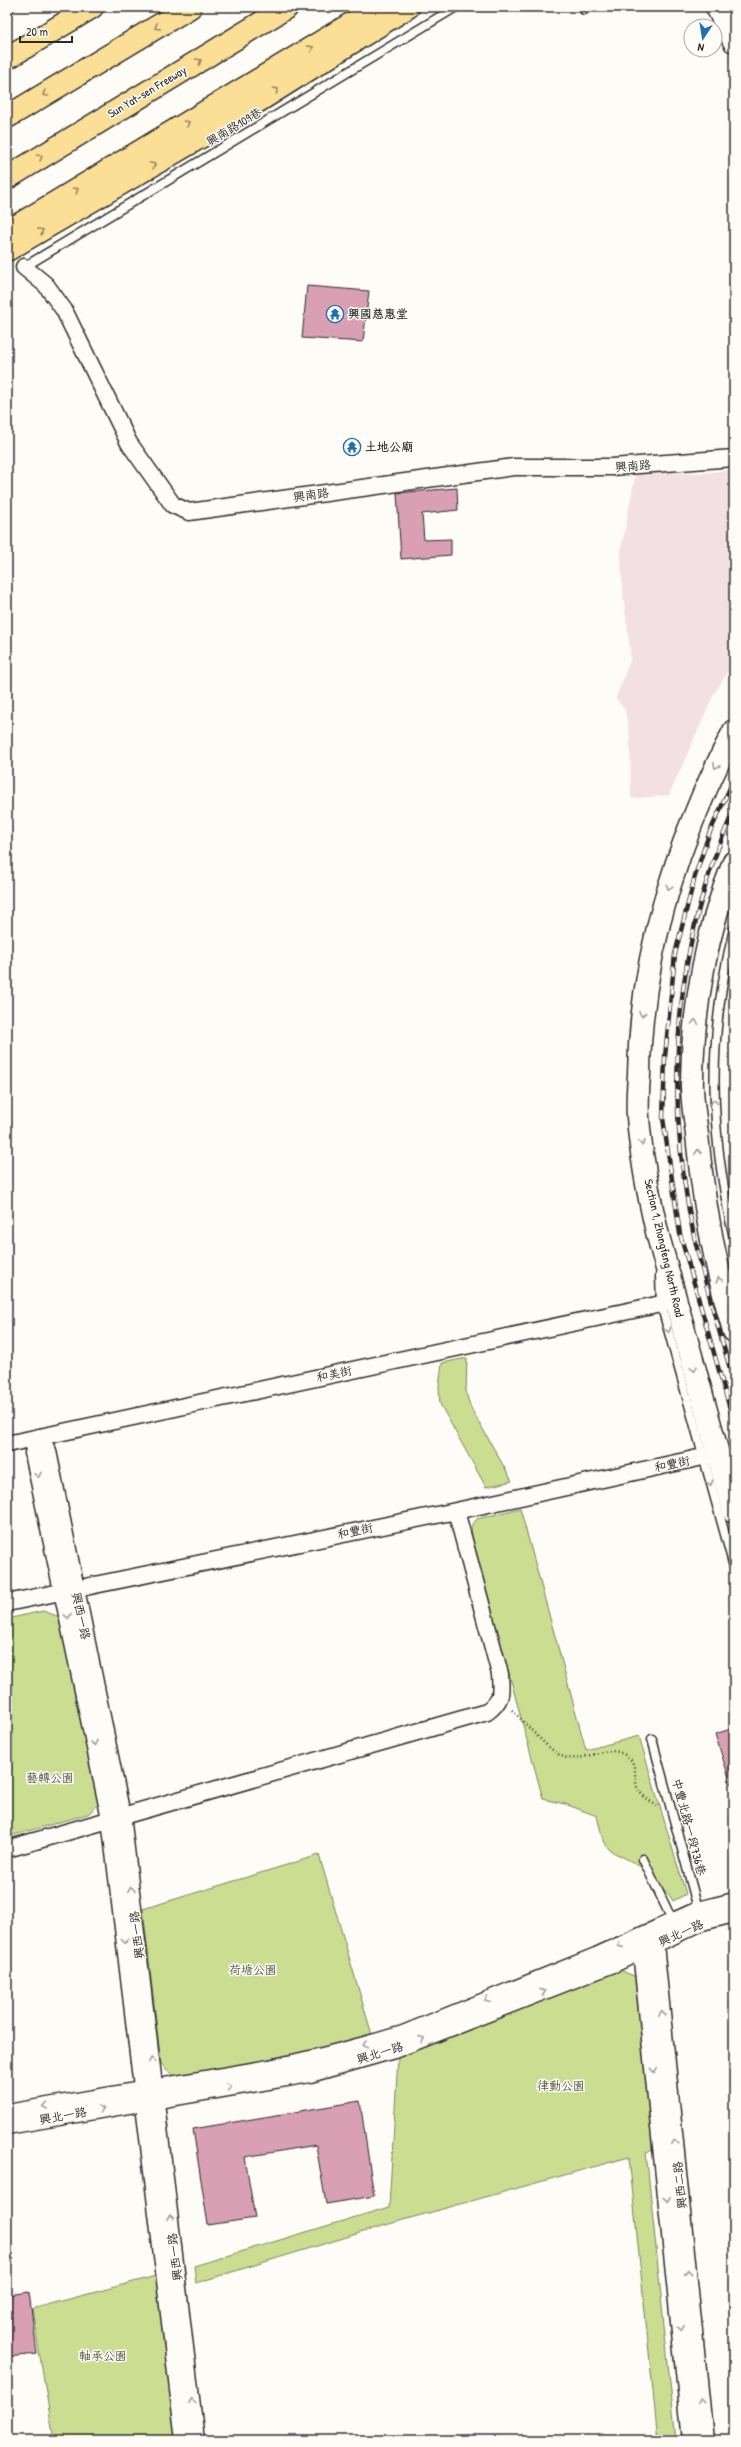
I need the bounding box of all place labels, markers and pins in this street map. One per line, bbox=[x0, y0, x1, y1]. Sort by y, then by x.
temple icon: 興國慈惠堂 bbox=[325, 304, 345, 324]
place label: 興國慈惠堂 bbox=[348, 305, 408, 322]
temple icon: 土地公廟 bbox=[342, 437, 362, 457]
place label: 土地公廟 bbox=[365, 438, 413, 455]

